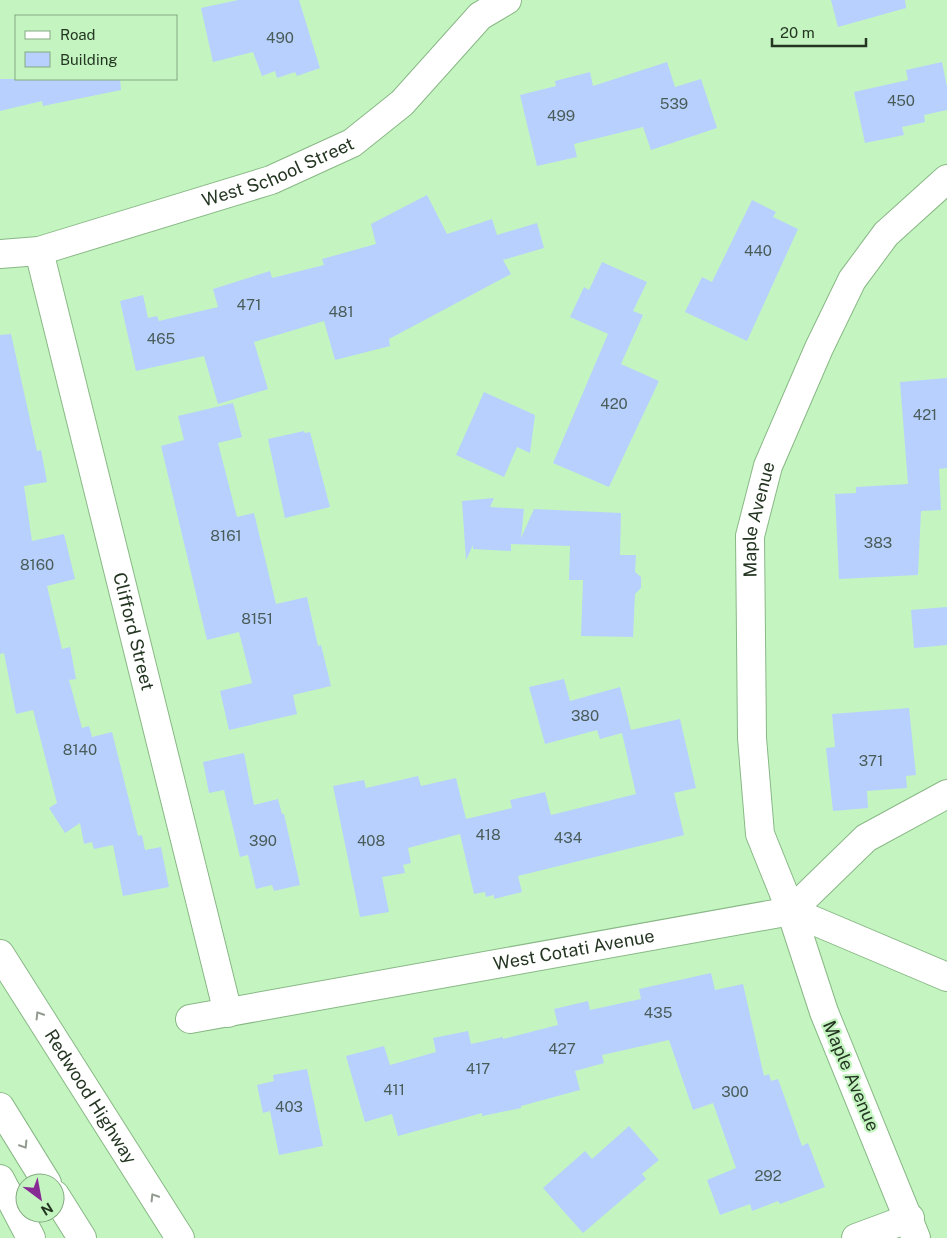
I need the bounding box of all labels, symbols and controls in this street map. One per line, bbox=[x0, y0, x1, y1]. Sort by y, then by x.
legend bbox=[15, 15, 178, 80]
scale bar bbox=[772, 15, 866, 47]
text: 20 m bbox=[780, 24, 815, 41]
text: Road bbox=[60, 26, 96, 43]
house number: 490 bbox=[266, 29, 294, 46]
text: Building bbox=[60, 51, 118, 68]
house number: 450 bbox=[887, 92, 915, 109]
house number: 539 bbox=[660, 95, 688, 112]
house number: 499 bbox=[547, 107, 575, 124]
street label: West School Street bbox=[199, 133, 357, 211]
house number: 440 bbox=[744, 242, 772, 259]
house number: 471 bbox=[237, 296, 261, 313]
house number: 481 bbox=[328, 303, 354, 320]
house number: 465 bbox=[147, 330, 175, 347]
house number: 420 bbox=[600, 395, 628, 412]
house number: 421 bbox=[913, 406, 937, 423]
street label: Maple Avenue bbox=[739, 459, 779, 578]
house number: 8161 bbox=[210, 527, 242, 544]
house number: 383 bbox=[864, 534, 892, 551]
house number: 8160 bbox=[20, 556, 54, 573]
street label: Clifford Street bbox=[109, 570, 159, 693]
house number: 8151 bbox=[241, 610, 273, 627]
house number: 380 bbox=[571, 707, 599, 724]
house number: 8140 bbox=[63, 741, 97, 758]
house number: 371 bbox=[859, 752, 883, 769]
house number: 418 bbox=[475, 826, 501, 843]
house number: 434 bbox=[554, 829, 582, 846]
house number: 390 bbox=[249, 832, 277, 849]
house number: 408 bbox=[357, 832, 385, 849]
street label: West Cotati Avenue bbox=[492, 925, 656, 974]
house number: 435 bbox=[644, 1004, 672, 1021]
one-way arrow bbox=[36, 1012, 45, 1021]
street label: Maple Avenue bbox=[819, 1017, 884, 1134]
street label: Redwood Highway bbox=[41, 1025, 141, 1168]
house number: 427 bbox=[548, 1040, 576, 1057]
house number: 417 bbox=[466, 1060, 490, 1077]
house number: 411 bbox=[383, 1081, 405, 1098]
house number: 300 bbox=[721, 1083, 749, 1100]
house number: 403 bbox=[275, 1098, 303, 1115]
one-way arrow bbox=[17, 1140, 27, 1149]
house number: 292 bbox=[754, 1167, 782, 1184]
north arrow bbox=[15, 1173, 65, 1223]
one-way arrow bbox=[151, 1193, 160, 1202]
text: N bbox=[38, 1199, 56, 1219]

